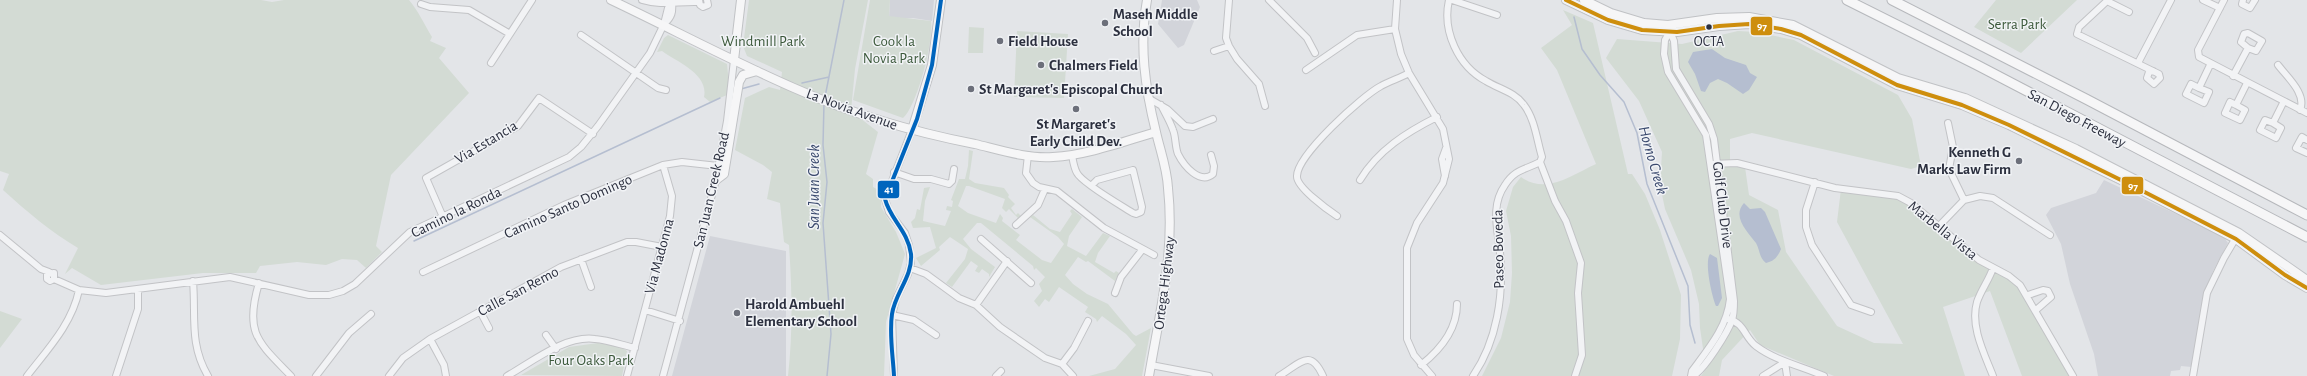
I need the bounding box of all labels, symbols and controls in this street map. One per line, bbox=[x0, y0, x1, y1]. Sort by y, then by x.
place label: Maseh Middle School bbox=[1113, 7, 1198, 39]
line badge: 97 bbox=[1750, 16, 1773, 36]
park label: Serra Park bbox=[1988, 17, 2046, 32]
marker: Maseh Middle School bbox=[1100, 18, 1110, 28]
text: 97 bbox=[1757, 21, 1767, 32]
marker: OCTA bbox=[1704, 22, 1714, 32]
park label: Windmill Park bbox=[721, 34, 805, 49]
park label: Cook la Novia Park bbox=[863, 34, 925, 66]
place label: Field House bbox=[1008, 34, 1078, 49]
place label: OCTA bbox=[1694, 35, 1724, 49]
marker: Field House bbox=[995, 36, 1005, 46]
place label: Chalmers Field bbox=[1049, 58, 1138, 73]
marker: Chalmers Field bbox=[1036, 60, 1046, 70]
place label: St Margaret's Episcopal Church bbox=[979, 82, 1163, 97]
marker: St Margaret's Episcopal Church bbox=[966, 84, 976, 94]
street label: La Novia Avenue bbox=[804, 86, 900, 133]
street label: San Diego Freeway bbox=[2025, 86, 2129, 151]
marker: St Margaret's Early Child Dev. bbox=[1071, 104, 1081, 114]
place label: St Margaret's Early Child Dev. bbox=[1030, 117, 1122, 149]
street label: Via Estancia bbox=[452, 118, 520, 167]
water label: Horno Creek bbox=[1636, 124, 1670, 196]
street label: San Juan Creek Road bbox=[691, 131, 732, 249]
water label: San Juan Creek bbox=[806, 144, 822, 230]
place label: Kenneth G Marks Law Firm bbox=[1917, 145, 2011, 177]
marker: Kenneth G Marks Law Firm bbox=[2014, 156, 2024, 166]
street label: Golf Club Drive bbox=[1710, 161, 1735, 249]
street label: Camino Santo Domingo bbox=[502, 171, 634, 241]
line badge: 97 bbox=[2121, 176, 2144, 195]
line badge: 41 bbox=[877, 180, 900, 199]
text: 97 bbox=[2128, 181, 2138, 192]
street label: Camino la Ronda bbox=[409, 184, 504, 241]
text: 41 bbox=[884, 184, 894, 195]
street label: Marbella Vista bbox=[1905, 198, 1980, 263]
street label: Paseo Boveda bbox=[1490, 209, 1507, 289]
street label: Via Madonna bbox=[642, 217, 677, 295]
street label: Ortega Highway bbox=[1151, 235, 1178, 331]
street label: Calle San Remo bbox=[475, 264, 561, 319]
place label: Harold Ambuehl Elementary School bbox=[745, 297, 857, 329]
marker: Harold Ambuehl Elementary School bbox=[732, 308, 742, 318]
park label: Four Oaks Park bbox=[548, 353, 634, 368]

